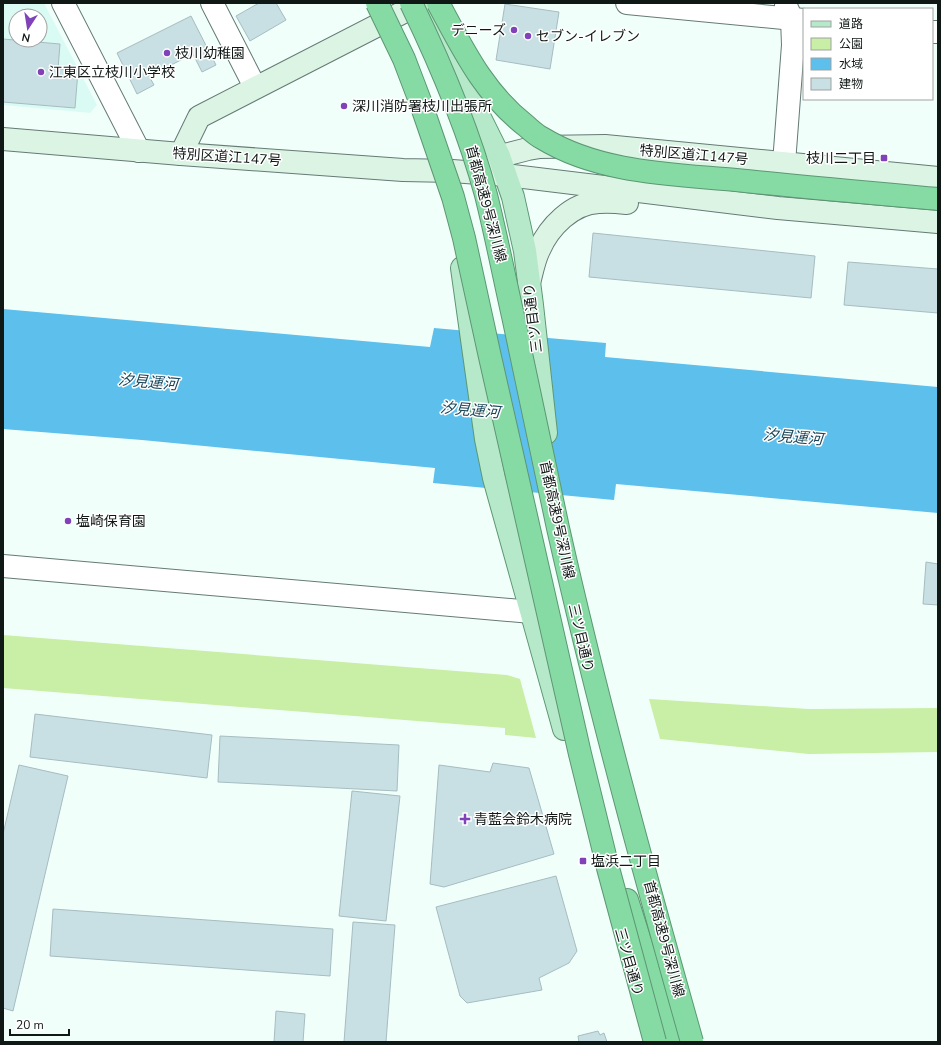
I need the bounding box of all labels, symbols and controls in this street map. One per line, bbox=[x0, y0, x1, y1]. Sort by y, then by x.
north arrow bbox=[8, 8, 48, 48]
legend bbox=[803, 8, 933, 100]
text: 道路 bbox=[839, 16, 863, 32]
place label: デニーズ bbox=[451, 21, 506, 40]
marker: デニーズ bbox=[509, 25, 519, 35]
place label: セブン-イレブン bbox=[536, 27, 640, 46]
text: N bbox=[20, 29, 32, 45]
marker: セブン-イレブン bbox=[523, 31, 533, 41]
text: 公園 bbox=[839, 36, 863, 52]
place label: 枝川幼稚園 bbox=[175, 44, 245, 63]
marker: 枝川幼稚園 bbox=[162, 48, 172, 58]
text: 水域 bbox=[839, 56, 863, 72]
place label: 江東区立枝川小学校 bbox=[49, 63, 175, 82]
marker: 江東区立枝川小学校 bbox=[36, 67, 46, 77]
text: 建物 bbox=[839, 76, 863, 92]
place label: 深川消防署枝川出張所 bbox=[352, 97, 492, 116]
marker: 深川消防署枝川出張所 bbox=[339, 101, 349, 111]
street label: 特別区道江147号 bbox=[639, 141, 749, 169]
street label: 首都高速9号深川線 bbox=[461, 143, 511, 265]
street label: 特別区道江147号 bbox=[172, 144, 282, 170]
place label: 枝川二丁目 bbox=[806, 149, 876, 168]
marker: 枝川二丁目 bbox=[879, 153, 889, 163]
street label: 三ツ目通り bbox=[519, 282, 547, 354]
water label: 汐見運河 bbox=[117, 369, 182, 395]
water label: 汐見運河 bbox=[439, 397, 504, 423]
water label: 汐見運河 bbox=[762, 424, 827, 450]
street label: 首都高速9号深川線 bbox=[535, 459, 579, 581]
place label: 塩崎保育園 bbox=[76, 512, 146, 531]
marker: 塩崎保育園 bbox=[63, 516, 73, 526]
street label: 三ツ目通り bbox=[564, 602, 598, 674]
place label: 青藍会鈴木病院 bbox=[474, 810, 572, 829]
marker: 青藍会鈴木病院 bbox=[459, 813, 471, 825]
place label: 塩浜二丁目 bbox=[591, 852, 661, 871]
marker: 塩浜二丁目 bbox=[578, 856, 588, 866]
street label: 首都高速9号深川線 bbox=[639, 878, 689, 1000]
street label: 三ツ目通り bbox=[610, 926, 648, 998]
scale bar bbox=[10, 1011, 69, 1037]
text: 20 m bbox=[16, 1017, 44, 1033]

